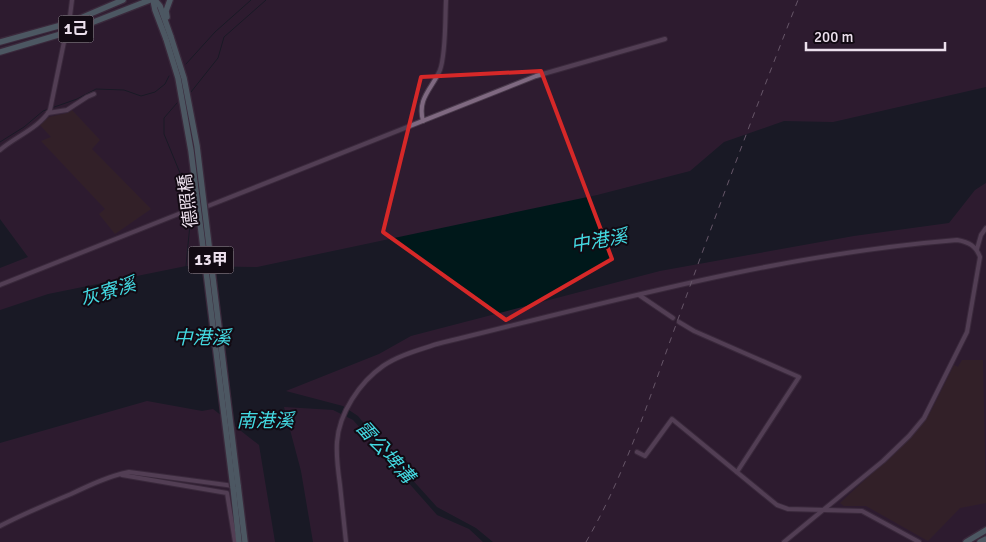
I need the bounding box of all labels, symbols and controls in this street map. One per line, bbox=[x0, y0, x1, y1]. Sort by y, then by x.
road number: 1己 bbox=[58, 15, 94, 42]
scale bar bbox=[806, 20, 945, 52]
text: 200 m bbox=[814, 28, 854, 46]
street label: 德照橋 bbox=[174, 173, 202, 229]
water label: 中港溪 bbox=[569, 224, 632, 258]
road number: 13甲 bbox=[188, 246, 234, 274]
water label: 灰寮溪 bbox=[77, 271, 142, 312]
water label: 中港溪 bbox=[173, 326, 233, 350]
water label: 南港溪 bbox=[236, 409, 296, 433]
water label: 雷公埤溝 bbox=[351, 416, 421, 490]

